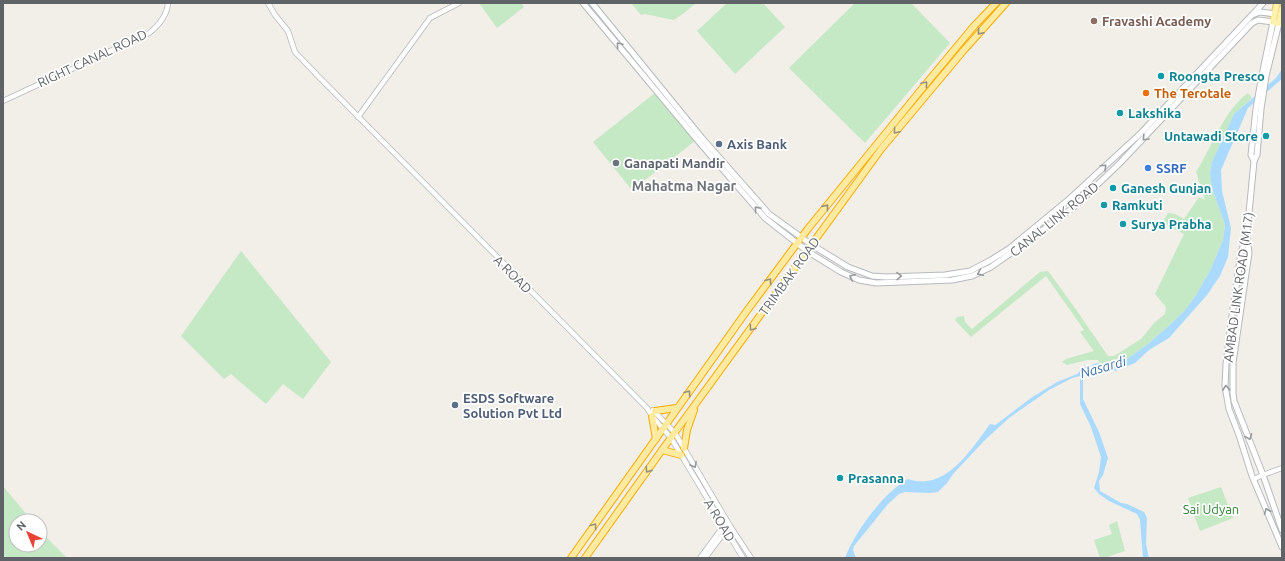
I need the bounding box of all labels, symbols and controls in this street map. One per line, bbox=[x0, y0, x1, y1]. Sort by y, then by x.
place label: Fravashi Academy bbox=[1102, 14, 1211, 28]
marker: Fravashi Academy bbox=[1089, 16, 1099, 26]
street label: RIGHT CANAL ROAD bbox=[35, 27, 149, 89]
one-way arrow bbox=[977, 27, 985, 35]
one-way arrow bbox=[616, 43, 623, 50]
place label: Roongta Presco bbox=[1169, 69, 1265, 83]
marker: Roongta Presco bbox=[1156, 71, 1166, 81]
one-way arrow bbox=[921, 82, 928, 89]
place label: The Terotale bbox=[1154, 86, 1231, 100]
marker: The Terotale bbox=[1141, 88, 1151, 98]
place label: Lakshika bbox=[1128, 106, 1181, 120]
marker: Lakshika bbox=[1115, 108, 1125, 118]
one-way arrow bbox=[894, 127, 901, 134]
place label: Untawadi Store bbox=[1164, 129, 1258, 143]
marker: Untawadi Store bbox=[1261, 131, 1271, 141]
one-way arrow bbox=[1142, 133, 1150, 141]
place label: Axis Bank bbox=[727, 137, 788, 151]
marker: Axis Bank bbox=[714, 139, 724, 149]
place label: Ganapati Mandir bbox=[624, 156, 725, 170]
marker: Ganapati Mandir bbox=[611, 158, 621, 168]
place label: SSRF bbox=[1156, 161, 1187, 175]
marker: SSRF bbox=[1143, 163, 1153, 173]
one-way arrow bbox=[1100, 165, 1107, 172]
district label: Mahatma Nagar bbox=[632, 178, 737, 194]
street label: CANAL LINK ROAD bbox=[1007, 179, 1101, 259]
place label: Ganesh Gunjan bbox=[1121, 181, 1211, 195]
marker: Ganesh Gunjan bbox=[1108, 183, 1118, 193]
place label: Ramkuti bbox=[1112, 198, 1163, 212]
marker: Ramkuti bbox=[1099, 200, 1109, 210]
one-way arrow bbox=[821, 204, 828, 212]
one-way arrow bbox=[754, 206, 761, 214]
street label: AMBAD LINK ROAD (M17) bbox=[1221, 211, 1256, 363]
place label: Surya Prabha bbox=[1131, 217, 1212, 231]
marker: Surya Prabha bbox=[1118, 219, 1128, 229]
street label: TRIMBAK ROAD bbox=[756, 234, 822, 318]
street label: A ROAD bbox=[491, 252, 535, 296]
one-way arrow bbox=[977, 268, 984, 276]
one-way arrow bbox=[896, 272, 902, 280]
one-way arrow bbox=[849, 274, 856, 282]
one-way arrow bbox=[764, 278, 771, 285]
one-way arrow bbox=[750, 323, 757, 330]
water label: Nasardi bbox=[1078, 353, 1128, 381]
one-way arrow bbox=[1222, 385, 1231, 391]
one-way arrow bbox=[683, 390, 690, 397]
place label: ESDS Software Solution Pvt Ltd bbox=[463, 391, 562, 420]
marker: ESDS Software Solution Pvt Ltd bbox=[450, 400, 460, 410]
one-way arrow bbox=[1244, 433, 1252, 440]
one-way arrow bbox=[689, 461, 696, 468]
one-way arrow bbox=[646, 465, 653, 472]
place label: Prasanna bbox=[848, 471, 904, 485]
marker: Prasanna bbox=[835, 473, 845, 483]
street label: A ROAD bbox=[702, 496, 738, 544]
park label: Sai Udyan bbox=[1183, 502, 1239, 516]
one-way arrow bbox=[1263, 507, 1271, 514]
north arrow bbox=[8, 513, 48, 553]
text: N bbox=[14, 519, 28, 533]
one-way arrow bbox=[589, 524, 596, 531]

